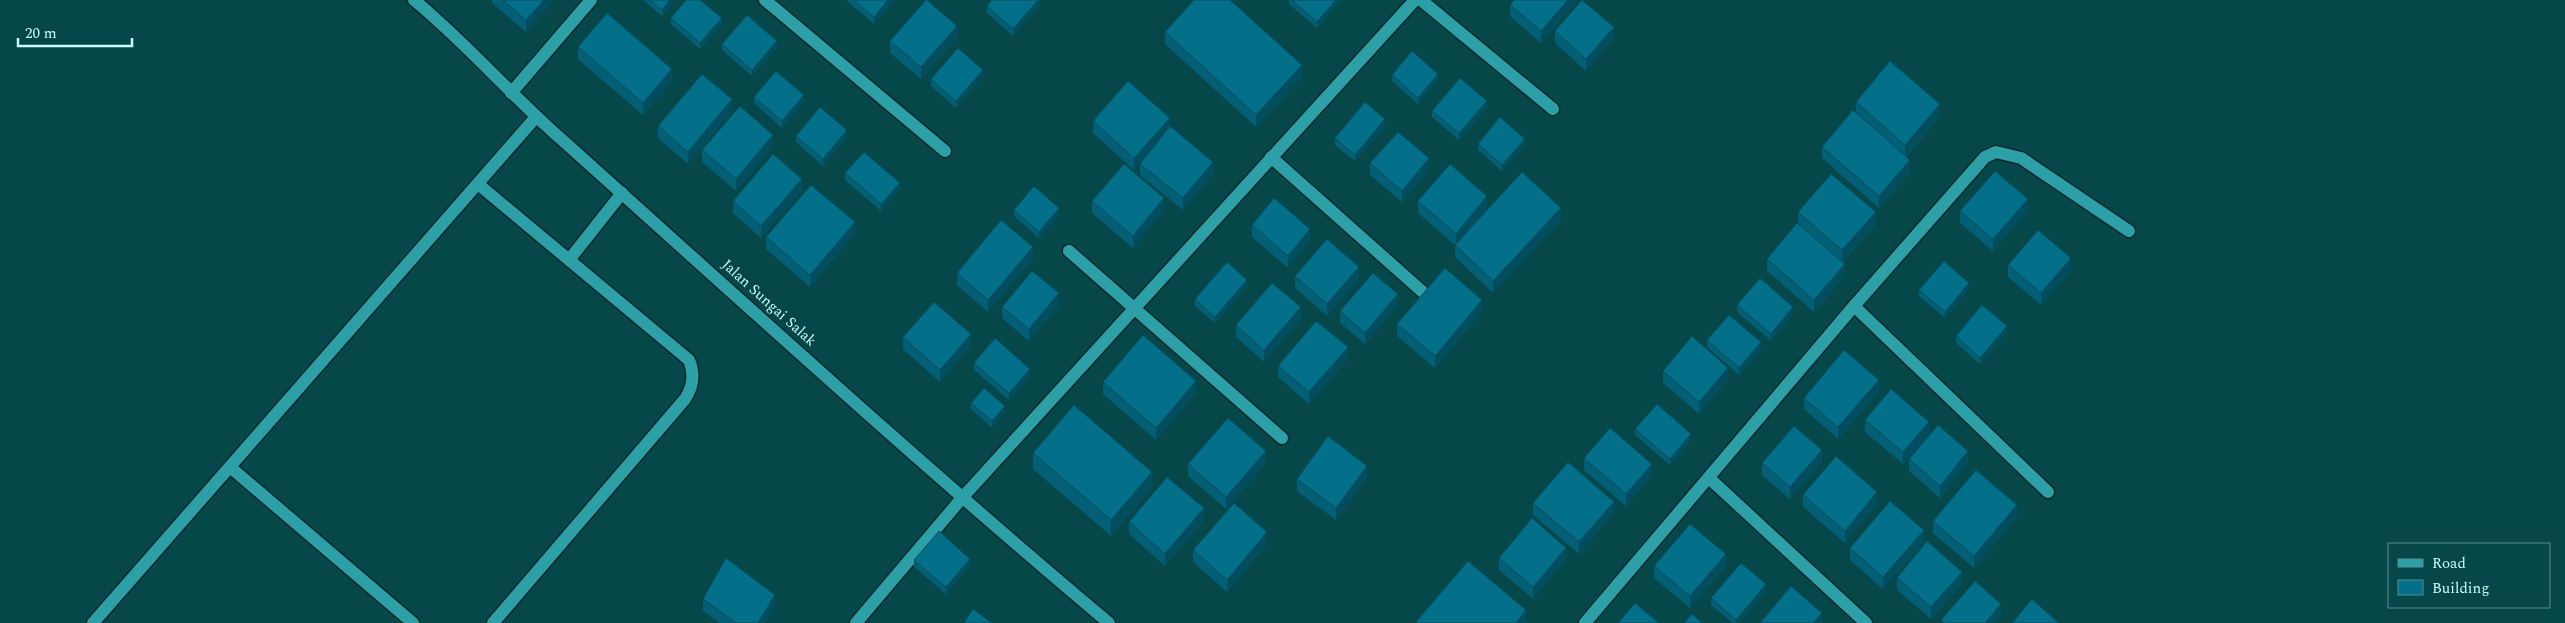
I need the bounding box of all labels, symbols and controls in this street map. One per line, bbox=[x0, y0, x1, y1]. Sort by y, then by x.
scale bar bbox=[18, 15, 131, 47]
text: 20 m bbox=[25, 22, 57, 45]
street label: Jalan Sungai Salak bbox=[716, 254, 822, 352]
legend bbox=[2388, 543, 2550, 608]
text: Road bbox=[2432, 552, 2466, 575]
text: Building bbox=[2432, 577, 2489, 600]

